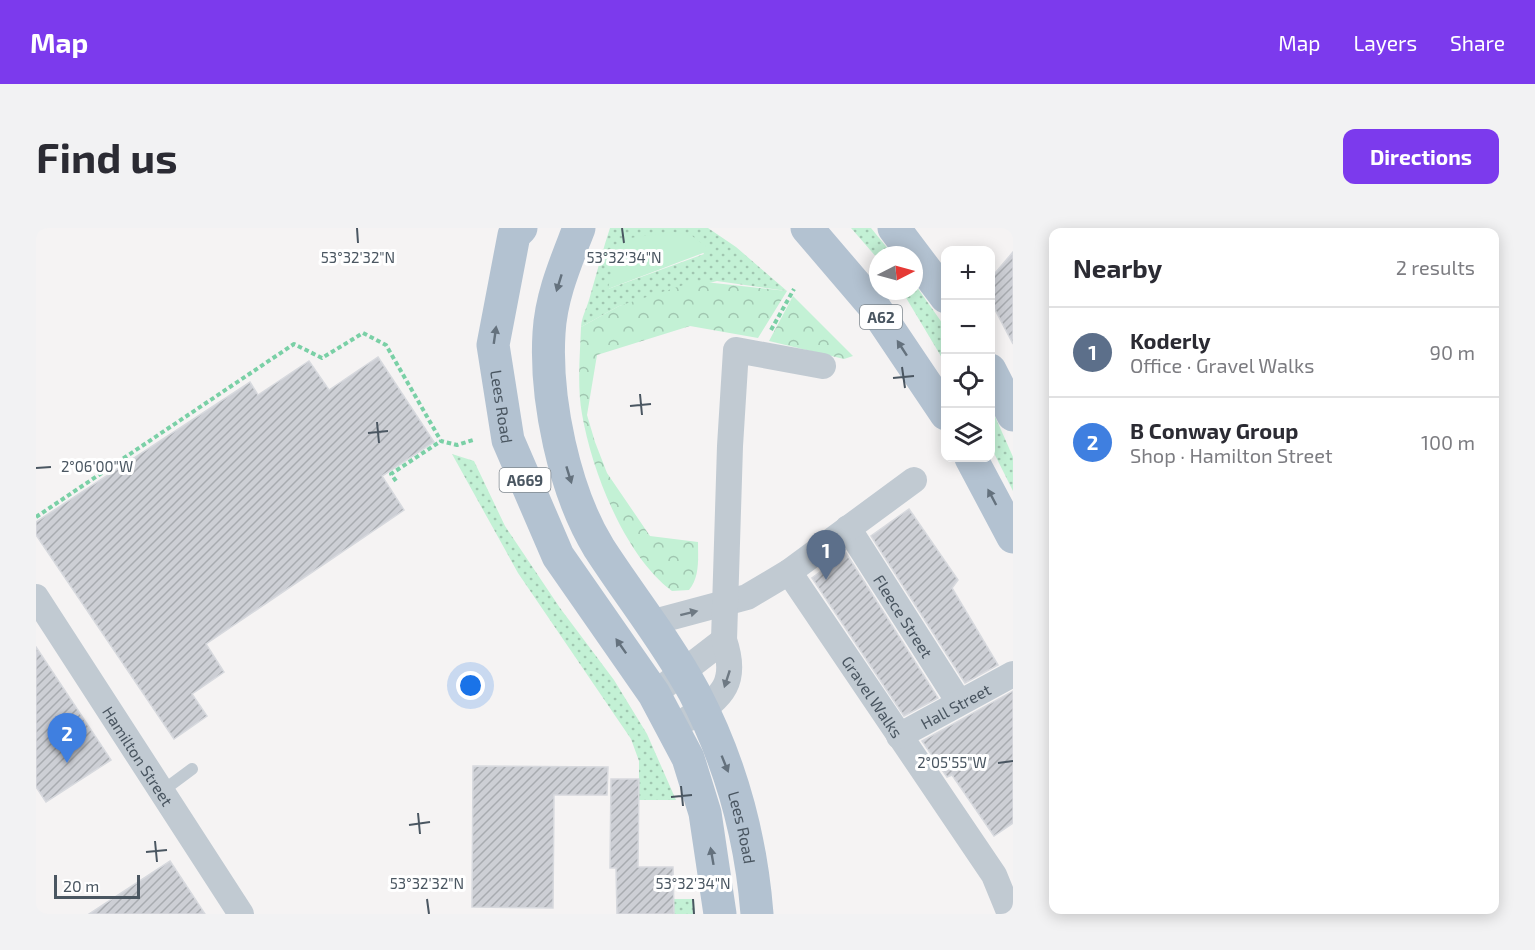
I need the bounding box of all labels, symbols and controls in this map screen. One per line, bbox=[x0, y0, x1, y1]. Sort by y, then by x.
text: Map bbox=[30, 25, 88, 59]
text: Map bbox=[1278, 30, 1320, 55]
text: Layers bbox=[1353, 30, 1417, 55]
text: Share bbox=[1450, 30, 1505, 55]
button: Directions bbox=[1343, 129, 1499, 184]
text: Find us bbox=[36, 131, 178, 181]
north arrow bbox=[869, 246, 923, 300]
map controls bbox=[941, 246, 995, 462]
button: + bbox=[941, 246, 995, 300]
text: 53°32'32"N bbox=[321, 248, 395, 266]
text: 53°32'34"N bbox=[586, 248, 662, 266]
text: Nearby bbox=[1073, 252, 1162, 283]
text: 2 results bbox=[1396, 255, 1475, 279]
one-way arrow bbox=[554, 274, 563, 292]
button: − bbox=[941, 300, 995, 354]
road number: A62 bbox=[860, 305, 902, 329]
one-way arrow bbox=[490, 325, 499, 344]
text: Koderly bbox=[1130, 327, 1211, 353]
one-way arrow bbox=[896, 340, 907, 356]
text: 1 bbox=[1088, 340, 1097, 364]
text: 90 m bbox=[1430, 340, 1475, 364]
text: Office · Gravel Walks bbox=[1130, 353, 1314, 377]
button: locate bbox=[941, 354, 995, 408]
street label: Lees Road bbox=[488, 368, 518, 444]
button: layers bbox=[941, 408, 995, 462]
text: B Conway Group bbox=[1130, 417, 1298, 443]
text: 2 bbox=[1087, 430, 1098, 454]
text: 100 m bbox=[1421, 430, 1475, 454]
text: Shop · Hamilton Street bbox=[1130, 443, 1333, 467]
text: 2°06'00"W bbox=[61, 457, 133, 475]
one-way arrow bbox=[565, 466, 574, 484]
road number: A669 bbox=[500, 468, 550, 492]
one-way arrow bbox=[987, 489, 997, 506]
pin: 1 bbox=[806, 530, 846, 580]
street label: Fleece Street bbox=[870, 571, 937, 661]
one-way arrow bbox=[679, 608, 698, 618]
one-way arrow bbox=[615, 638, 627, 654]
street label: Gravel Walks bbox=[839, 652, 907, 741]
one-way arrow bbox=[722, 670, 731, 688]
your location bbox=[456, 671, 485, 700]
street label: Hall Street bbox=[917, 679, 993, 732]
street label: Hamilton Street bbox=[100, 702, 178, 809]
pin: 2 bbox=[48, 714, 87, 763]
text: 2°05'55"W bbox=[917, 753, 987, 771]
one-way arrow bbox=[721, 755, 730, 773]
street label: Lees Road bbox=[725, 789, 760, 865]
one-way arrow bbox=[707, 846, 716, 865]
scale bar bbox=[54, 872, 140, 900]
text: 53°32'32"N bbox=[390, 874, 464, 892]
text: 53°32'34"N bbox=[655, 874, 731, 892]
text: 20 m bbox=[63, 876, 99, 895]

